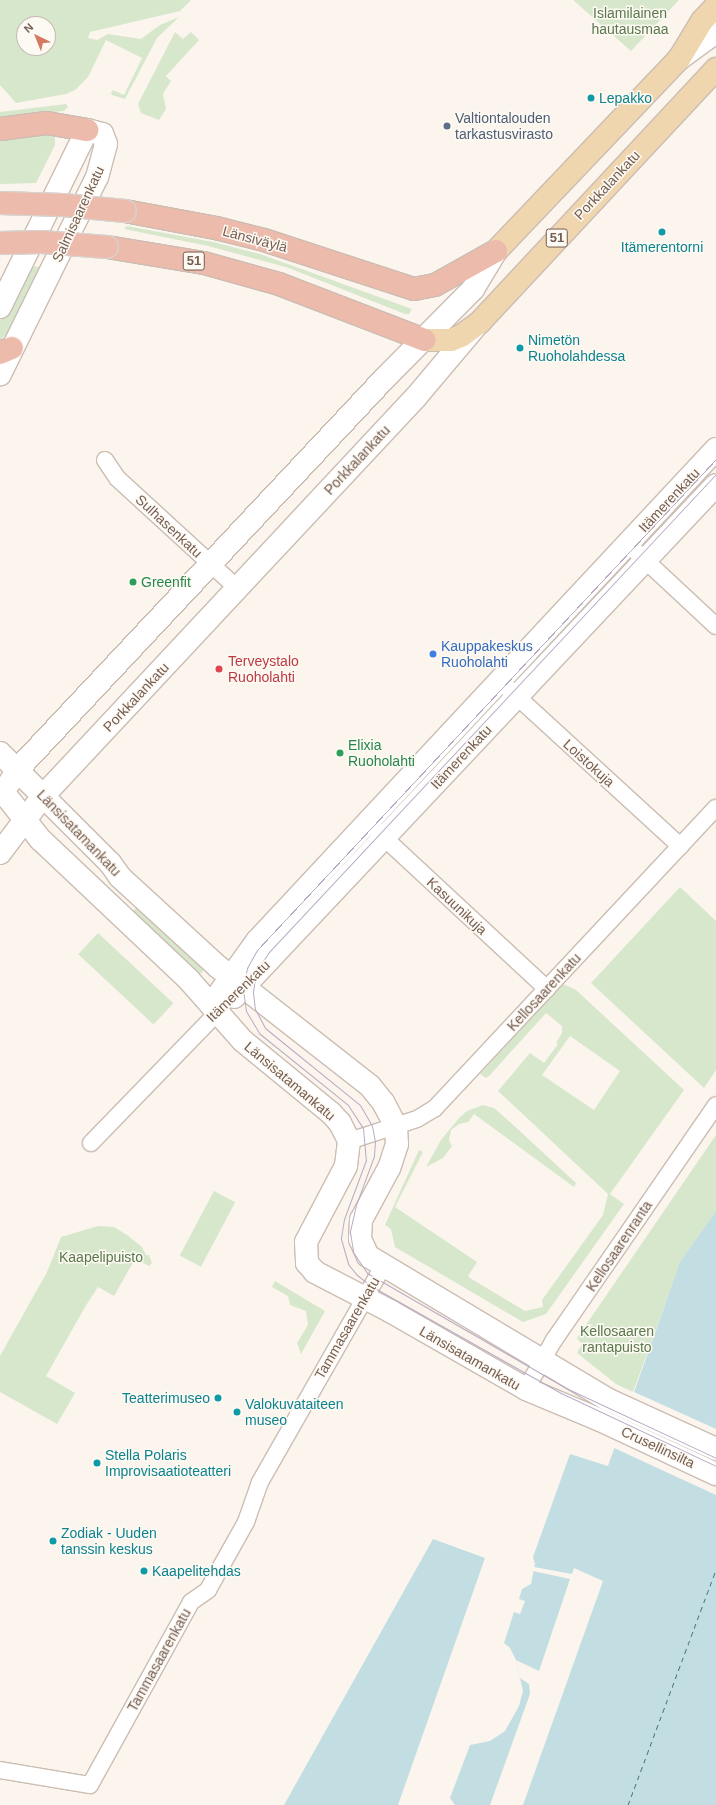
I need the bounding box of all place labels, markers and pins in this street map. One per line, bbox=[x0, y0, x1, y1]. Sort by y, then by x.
place label: Lepakko bbox=[599, 90, 652, 106]
marker: Lepakko bbox=[586, 93, 596, 103]
place label: Valtiontalouden tarkastusvirasto bbox=[455, 110, 553, 142]
marker: Valtiontalouden tarkastusvirasto bbox=[442, 121, 452, 131]
marker: Itämerentorni bbox=[657, 227, 667, 237]
place label: Itämerentorni bbox=[621, 239, 703, 255]
place label: Nimetön Ruoholahdessa bbox=[528, 332, 625, 364]
marker: Nimetön Ruoholahdessa bbox=[515, 343, 525, 353]
place label: Greenfit bbox=[141, 574, 191, 590]
marker: Greenfit bbox=[128, 577, 138, 587]
place label: Kauppakeskus Ruoholahti bbox=[441, 638, 533, 670]
marker: Kauppakeskus Ruoholahti bbox=[428, 649, 438, 659]
place label: Terveystalo Ruoholahti bbox=[228, 653, 299, 686]
marker: Terveystalo Ruoholahti bbox=[213, 663, 225, 675]
place label: Elixia Ruoholahti bbox=[348, 737, 415, 770]
marker: Elixia Ruoholahti bbox=[335, 748, 345, 758]
place label: Teatterimuseo bbox=[122, 1390, 210, 1406]
marker: Teatterimuseo bbox=[213, 1393, 223, 1403]
place label: Valokuvataiteen museo bbox=[245, 1396, 344, 1428]
marker: Valokuvataiteen museo bbox=[232, 1407, 242, 1417]
place label: Stella Polaris Improvisaatioteatteri bbox=[105, 1447, 231, 1480]
marker: Stella Polaris Improvisaatioteatteri bbox=[92, 1458, 102, 1468]
place label: Zodiak - Uuden tanssin keskus bbox=[61, 1525, 157, 1558]
marker: Zodiak - Uuden tanssin keskus bbox=[48, 1536, 58, 1546]
place label: Kaapelitehdas bbox=[152, 1563, 241, 1579]
marker: Kaapelitehdas bbox=[139, 1566, 149, 1576]

